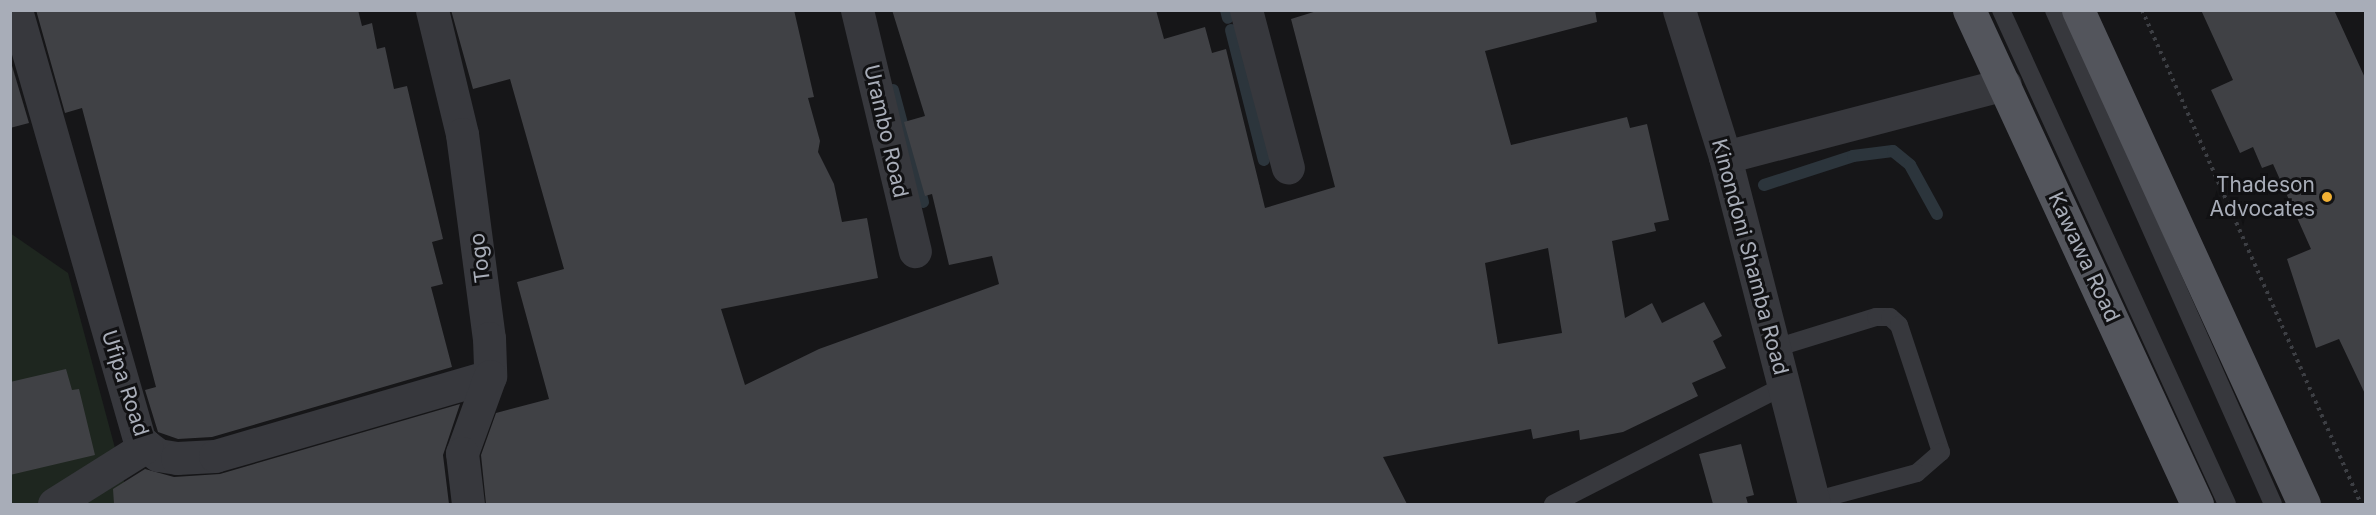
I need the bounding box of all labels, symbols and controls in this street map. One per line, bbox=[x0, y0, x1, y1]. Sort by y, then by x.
street label: Urambo Road bbox=[858, 62, 914, 200]
street label: Kinondoni Shamba Road bbox=[1706, 136, 1794, 378]
place label: Thadeson Advocates bbox=[2210, 172, 2315, 222]
street label: Kawawa Road bbox=[2043, 188, 2125, 326]
marker: Thadeson Advocates bbox=[2320, 190, 2334, 204]
street label: Togo bbox=[464, 232, 496, 284]
street label: Ufipa Road bbox=[96, 327, 154, 439]

